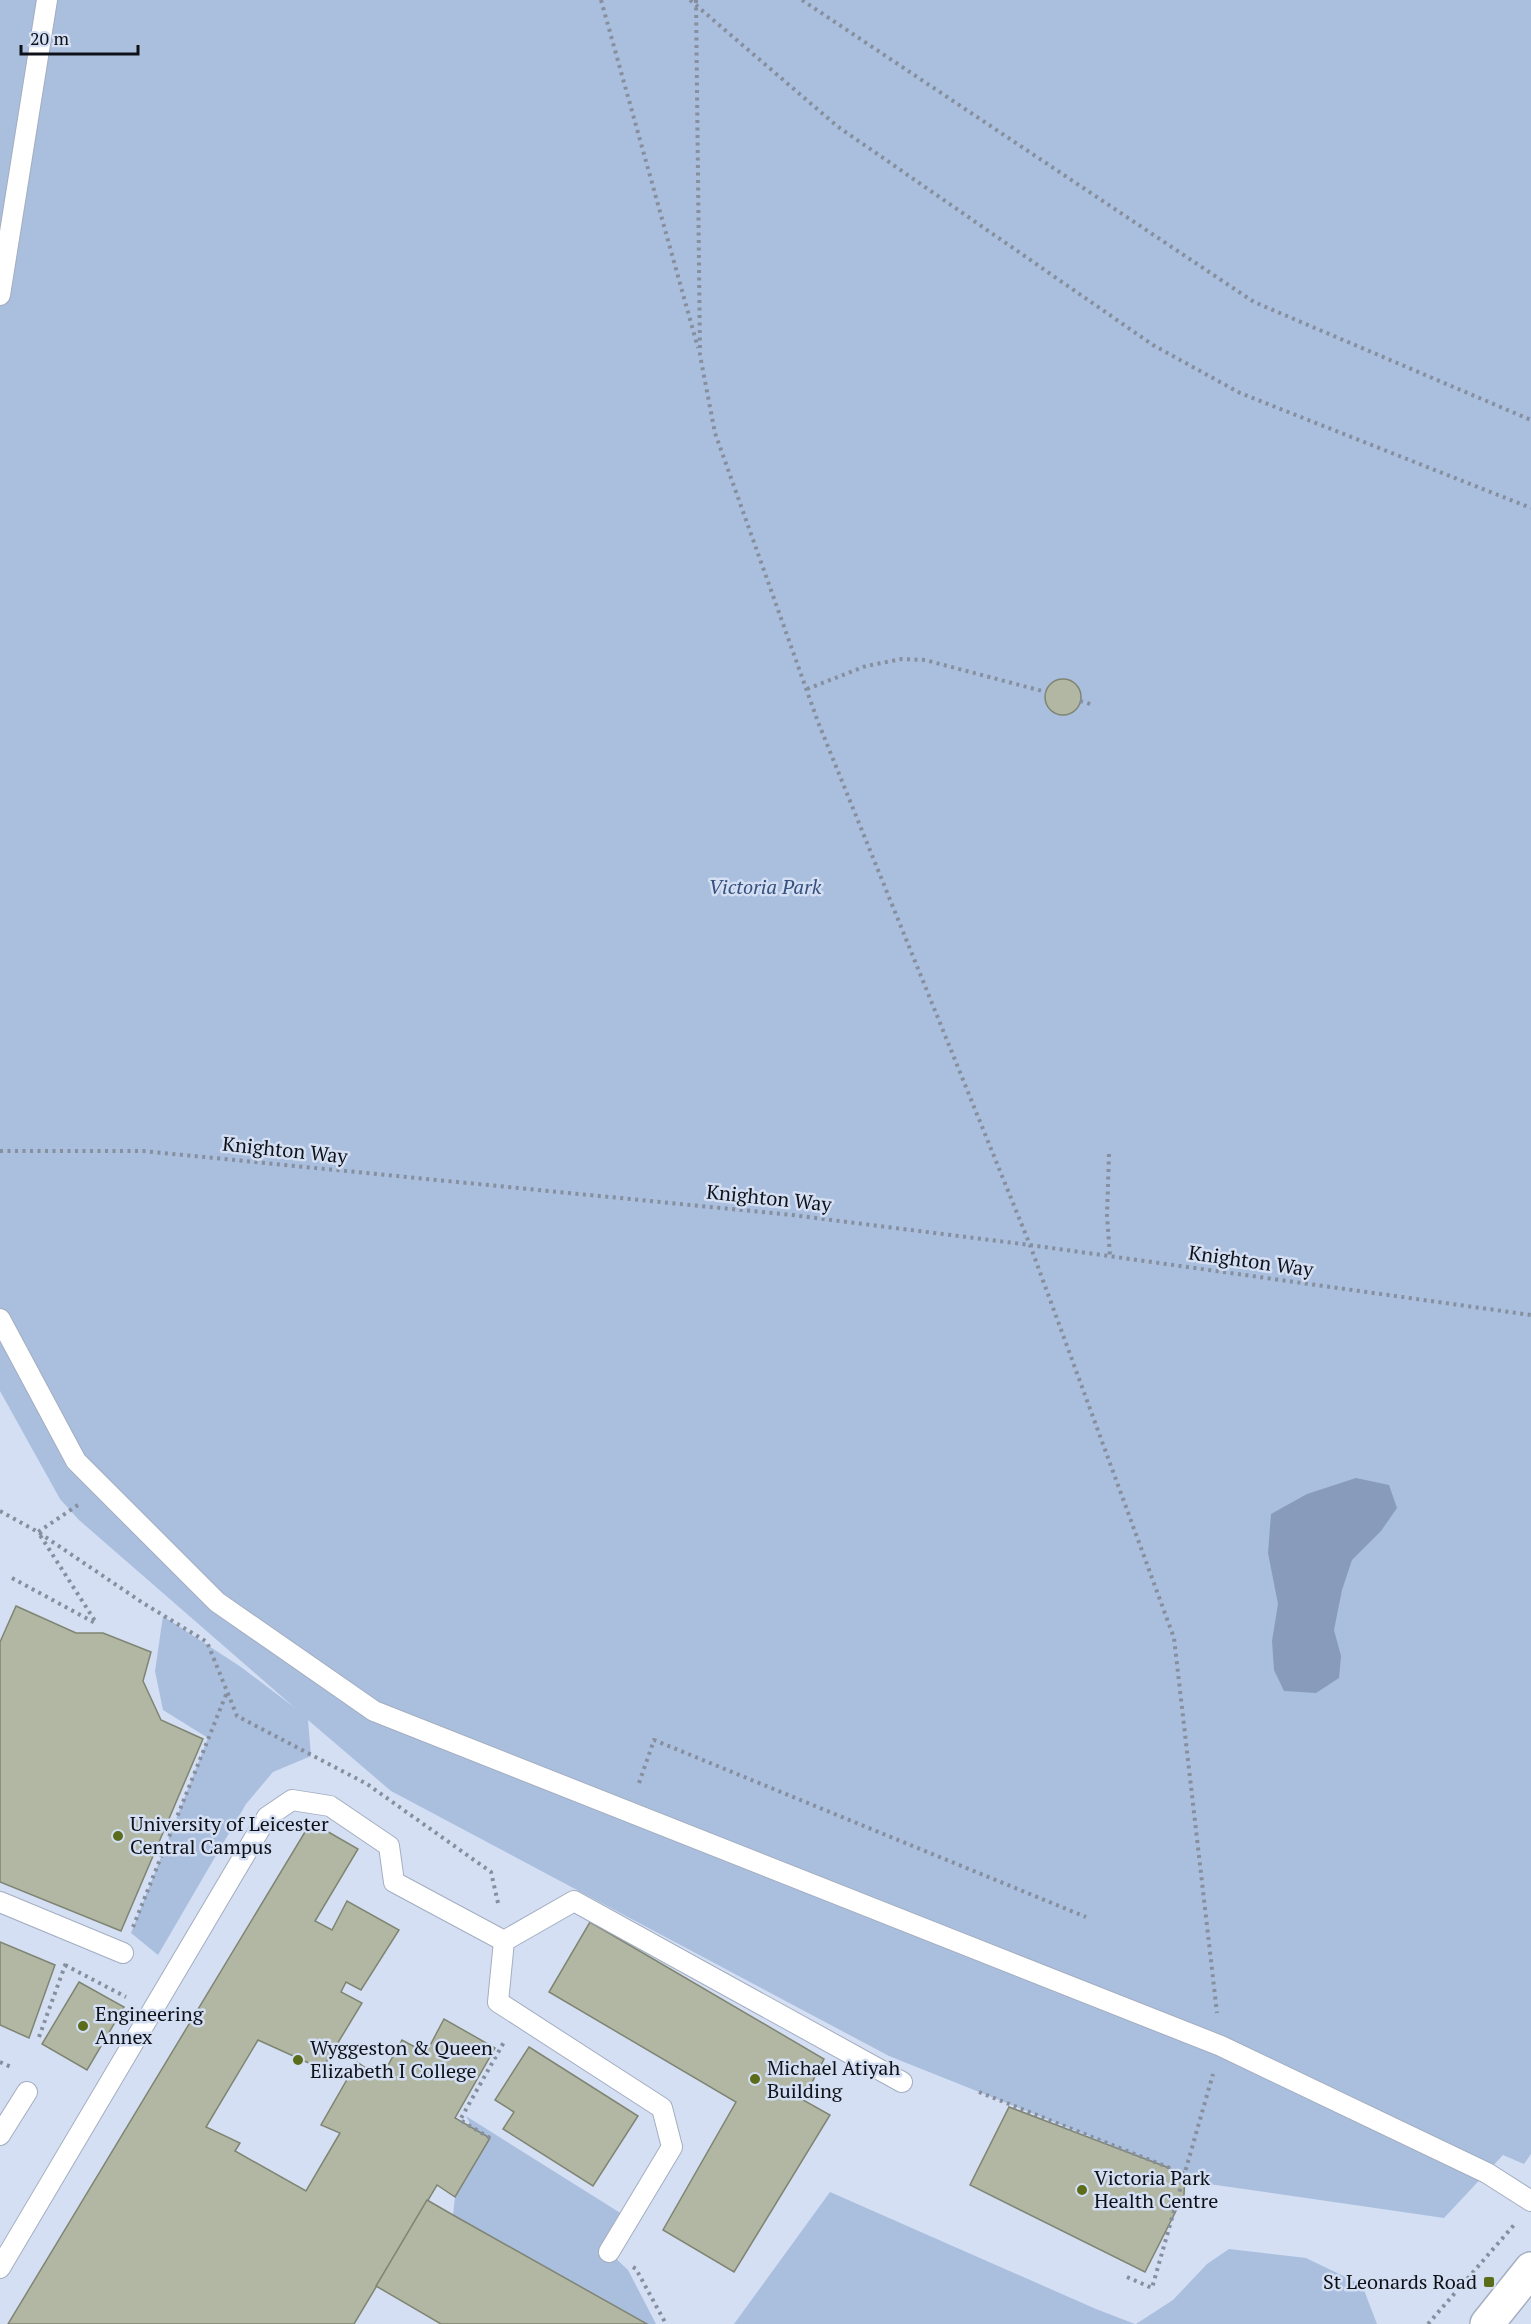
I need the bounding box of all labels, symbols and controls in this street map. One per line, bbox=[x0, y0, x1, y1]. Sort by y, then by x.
scale bar bbox=[21, 18, 138, 56]
text: 20 m bbox=[30, 26, 70, 50]
park label: Victoria Park bbox=[709, 873, 822, 900]
street label: Knighton Way bbox=[221, 1129, 350, 1170]
street label: Knighton Way bbox=[705, 1177, 834, 1218]
street label: Knighton Way bbox=[1187, 1238, 1316, 1283]
place label: University of Leicester Central Campus bbox=[130, 1810, 329, 1860]
marker: University of Leicester Central Campus bbox=[111, 1829, 125, 1843]
place label: Engineering Annex bbox=[95, 2000, 204, 2050]
marker: Engineering Annex bbox=[76, 2019, 90, 2033]
place label: Wyggeston & Queen Elizabeth I College bbox=[310, 2034, 493, 2084]
marker: Wyggeston & Queen Elizabeth I College bbox=[291, 2053, 305, 2067]
place label: Michael Atiyah Building bbox=[767, 2054, 900, 2104]
marker: Michael Atiyah Building bbox=[748, 2072, 762, 2086]
place label: Victoria Park Health Centre bbox=[1094, 2164, 1218, 2214]
marker: Victoria Park Health Centre bbox=[1075, 2183, 1089, 2197]
place label: St Leonards Road bbox=[1323, 2268, 1477, 2295]
marker: St Leonards Road bbox=[1482, 2275, 1496, 2289]

